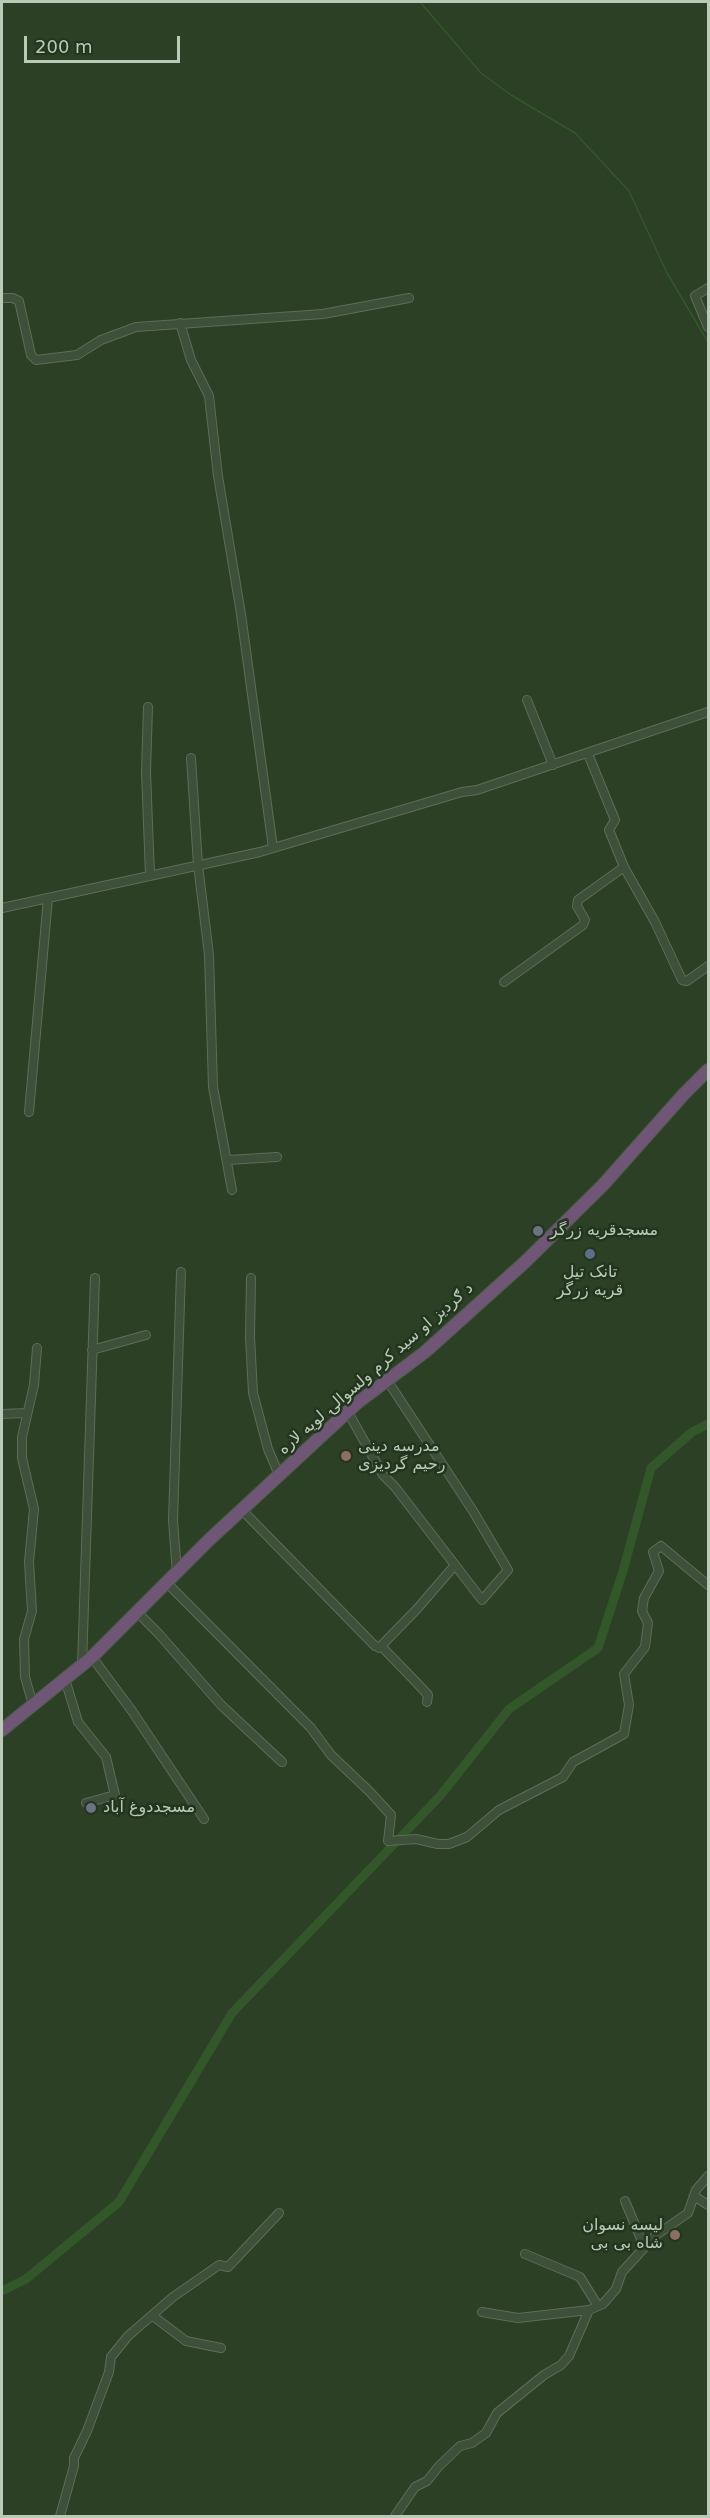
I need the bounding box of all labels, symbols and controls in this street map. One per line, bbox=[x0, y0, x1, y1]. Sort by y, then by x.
scale bar bbox=[27, 24, 183, 62]
text: 200 m bbox=[35, 36, 93, 57]
place label: مسجدقریه زرگر bbox=[550, 1221, 658, 1241]
marker: مسجدقریه زرگر bbox=[531, 1224, 545, 1238]
marker: تانک تیل قریه زرگر bbox=[583, 1247, 597, 1261]
place label: تانک تیل قریه زرگر bbox=[557, 1263, 623, 1301]
street label: د ګردیز او سید کرم ولسوالۍ لویه لاره bbox=[274, 1279, 478, 1459]
place label: مدرسه دینی رحیم گردیزی bbox=[358, 1437, 446, 1475]
marker: مدرسه دینی رحیم گردیزی bbox=[339, 1449, 353, 1463]
place label: مسجددوغ آباد bbox=[103, 1798, 195, 1818]
marker: مسجددوغ آباد bbox=[84, 1801, 98, 1815]
place label: لیسه نسوان شاه بی بی bbox=[582, 2216, 663, 2254]
marker: لیسه نسوان شاه بی بی bbox=[668, 2228, 682, 2242]

